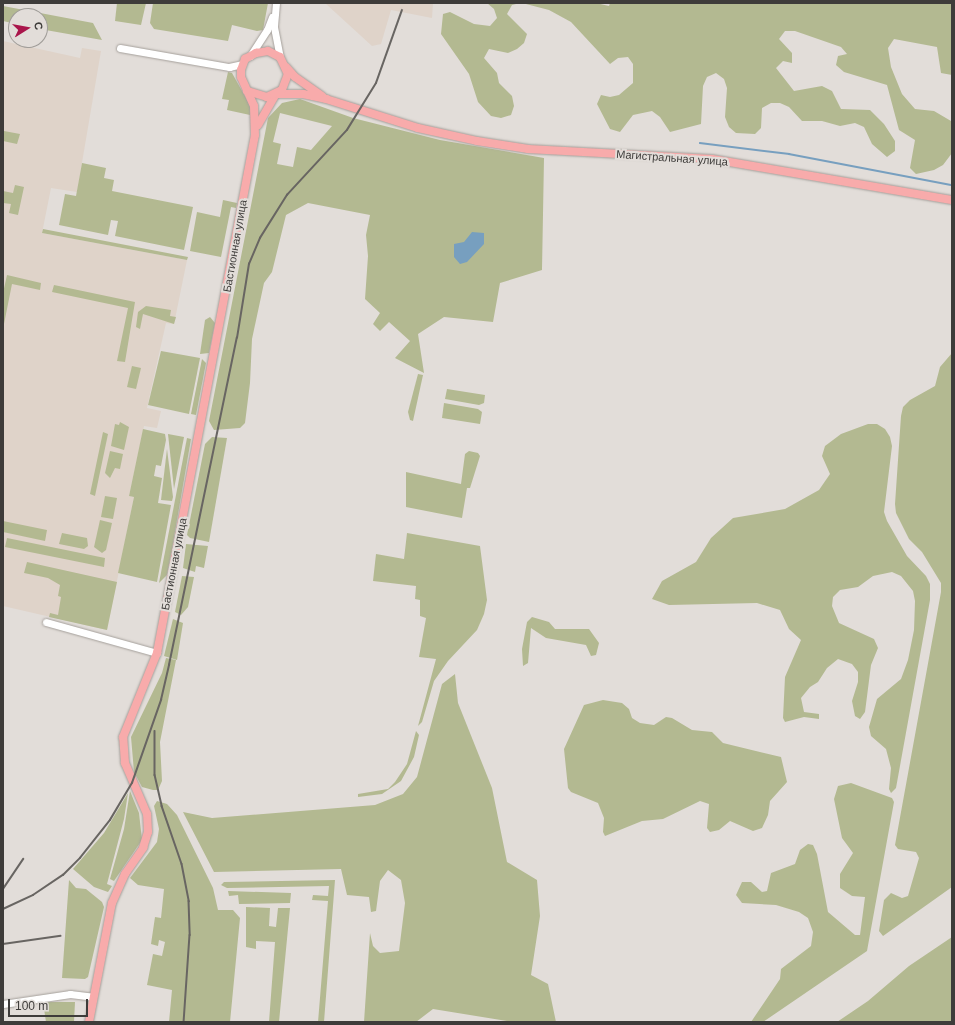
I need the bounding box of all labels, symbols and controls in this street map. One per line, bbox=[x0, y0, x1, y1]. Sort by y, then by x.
north arrow bbox=[8, 8, 48, 48]
text: С bbox=[32, 21, 45, 31]
street label: Магистральная улица bbox=[616, 148, 728, 168]
street label: Бастионная улица bbox=[220, 199, 250, 293]
street label: Бастионная улица bbox=[159, 517, 189, 611]
scale bar bbox=[10, 991, 90, 1017]
text: 100 m bbox=[15, 999, 48, 1013]

